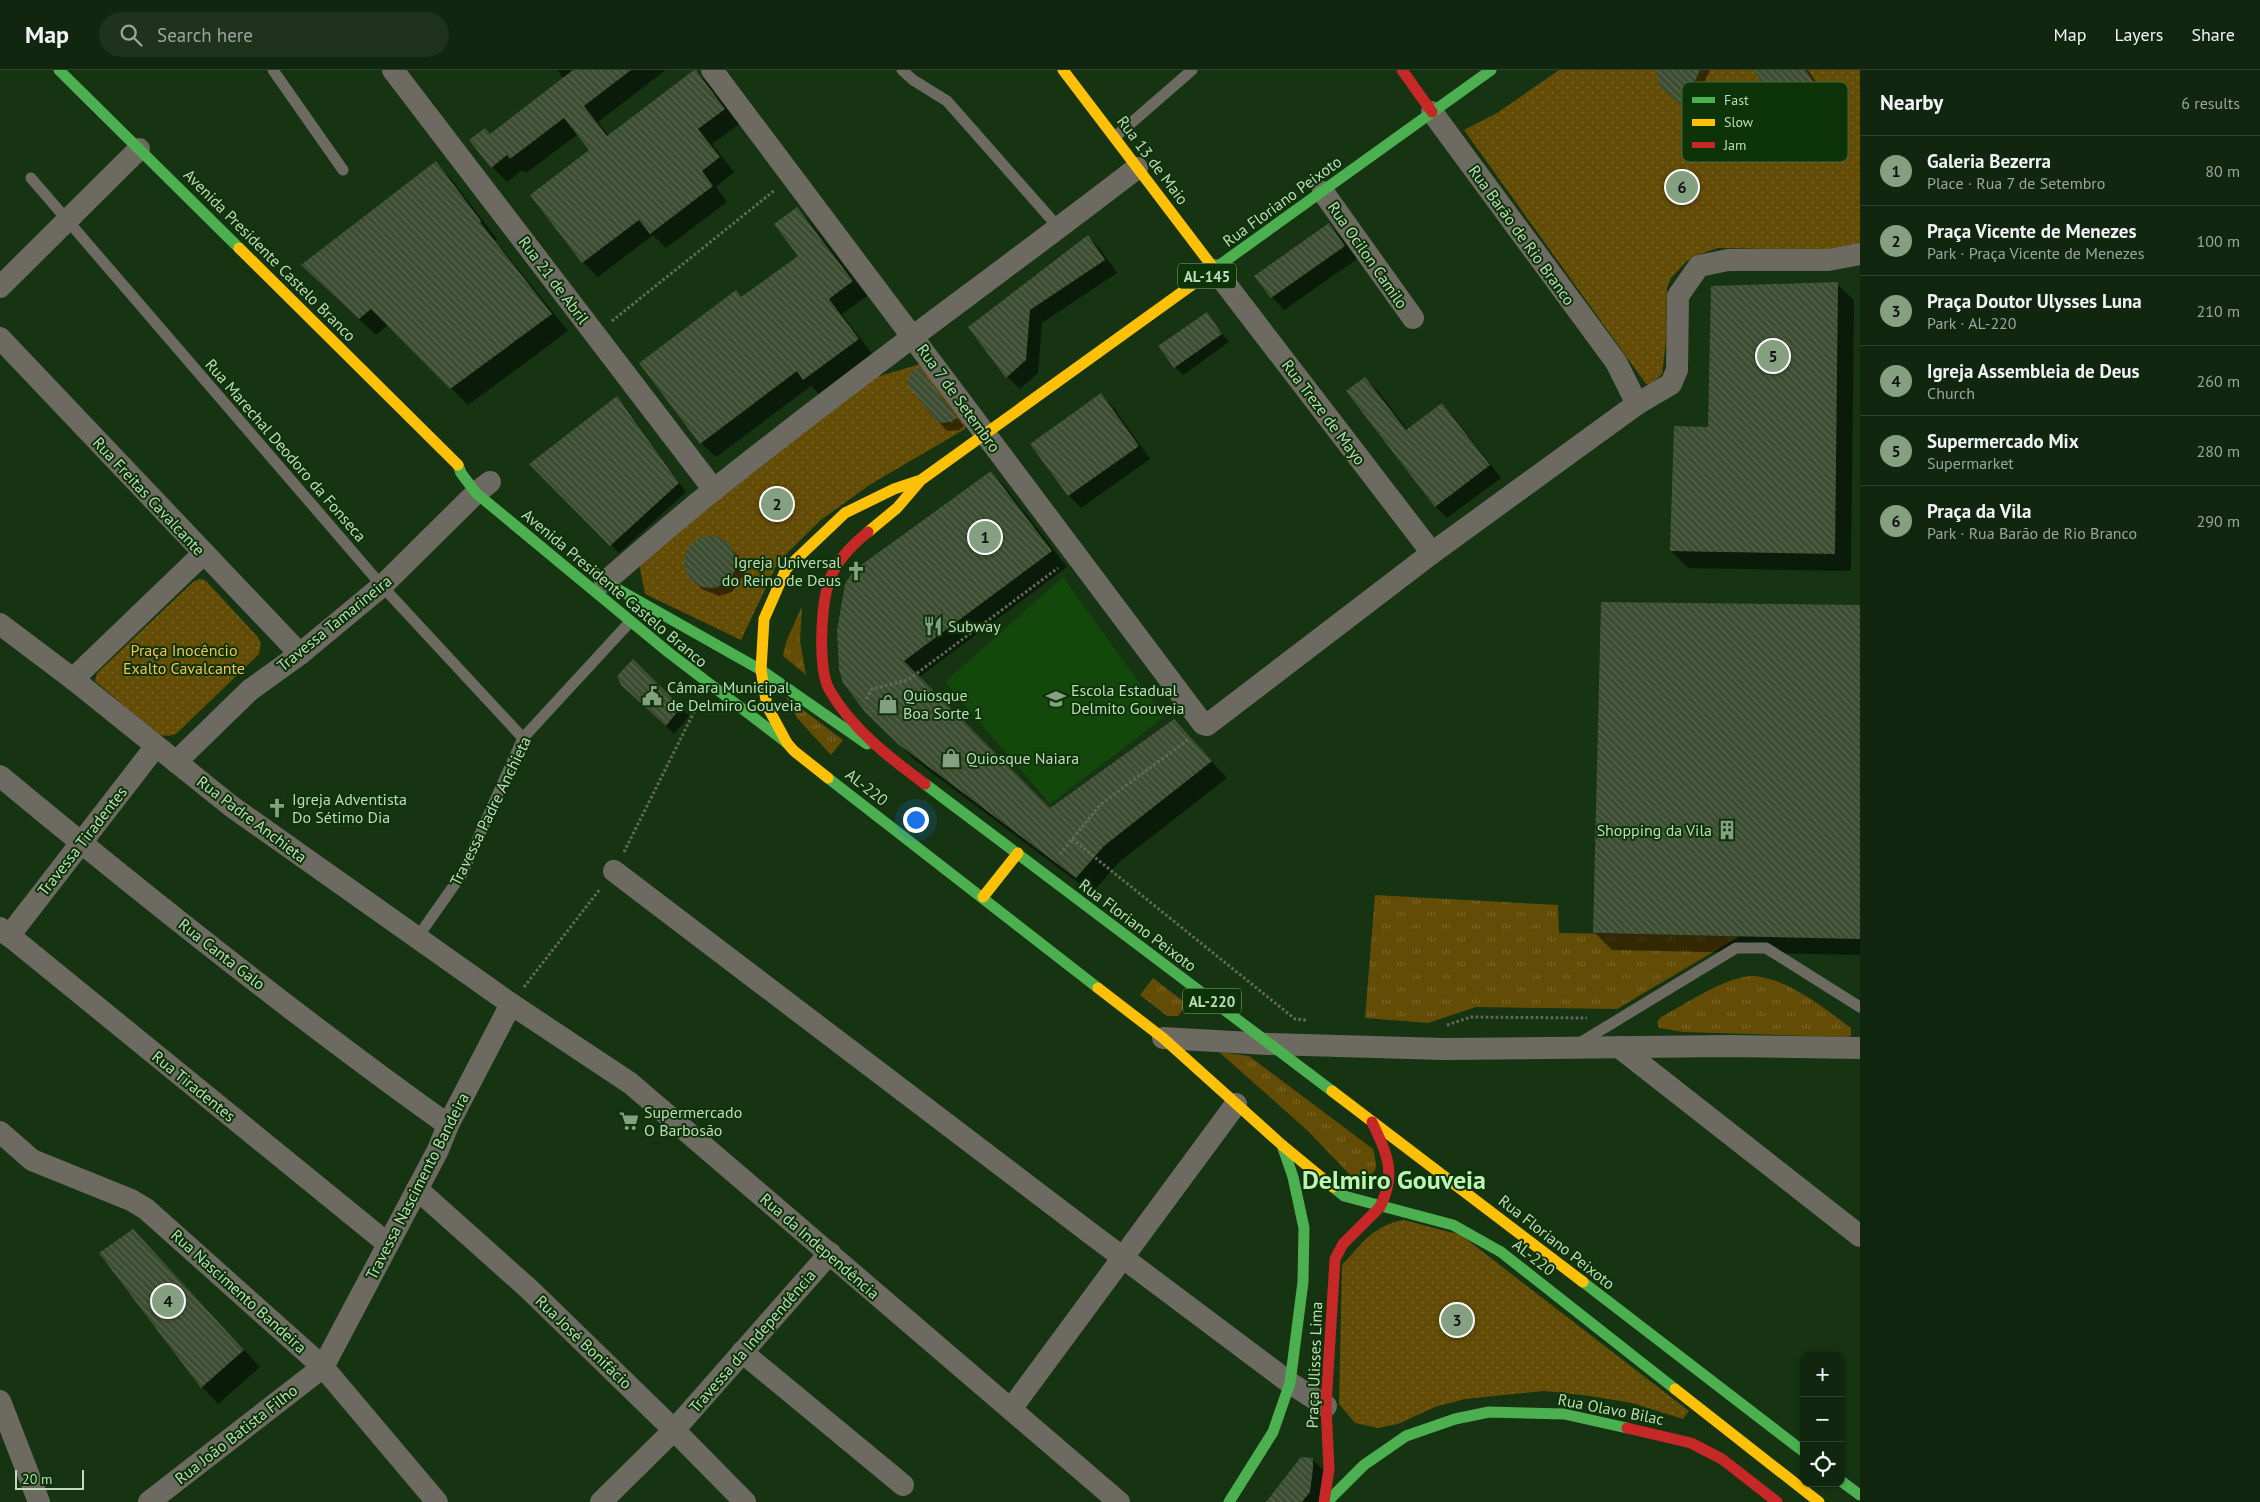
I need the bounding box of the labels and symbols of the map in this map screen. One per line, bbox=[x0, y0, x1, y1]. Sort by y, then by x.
legend bbox=[1682, 82, 1848, 162]
text: Fast bbox=[1724, 91, 1749, 109]
street label: Rua 13 de Maio bbox=[1113, 112, 1193, 208]
text: Slow bbox=[1724, 113, 1754, 131]
text: Jam bbox=[1723, 136, 1746, 154]
street label: Rua Floriano Peixoto bbox=[1219, 151, 1345, 251]
street label: Rua Barão de Rio Branco bbox=[1464, 161, 1580, 309]
street label: Avenida Presidente Castelo Branco bbox=[180, 165, 360, 345]
pin: 6 bbox=[1666, 168, 1698, 206]
street label: Rua Ocilon Camilo bbox=[1324, 198, 1412, 312]
street label: Rua 21 de Abril bbox=[514, 232, 594, 328]
road number: AL-145 bbox=[1178, 264, 1236, 288]
pin: 5 bbox=[1757, 337, 1789, 375]
street label: Rua 7 de Setembro bbox=[913, 340, 1005, 456]
street label: Rua Marechal Deodoro da Fonseca bbox=[201, 354, 371, 546]
street label: Rua Treze de Mayo bbox=[1278, 355, 1370, 469]
street label: Rua Freitas Cavalcante bbox=[89, 432, 209, 560]
pin: 2 bbox=[761, 485, 793, 523]
street label: Avenida Presidente Castelo Branco bbox=[518, 505, 712, 671]
pin: 1 bbox=[969, 518, 1001, 556]
place label: Igreja Universal do Reino de Deus bbox=[722, 552, 841, 590]
church icon: Igreja Universal do Reino de Deus bbox=[845, 560, 867, 582]
street label: Travessa Tamarineira bbox=[273, 571, 395, 675]
restaurant icon: Subway bbox=[922, 615, 944, 637]
place label: Subway bbox=[948, 616, 1001, 636]
park label: Praça Inocêncio Exalto Cavalcante bbox=[123, 640, 245, 678]
place label: Câmara Municipal de Delmiro Gouveia bbox=[667, 677, 802, 715]
place label: Escola Estadual Delmito Gouveia bbox=[1071, 680, 1185, 718]
public building icon: Câmara Municipal de Delmiro Gouveia bbox=[641, 685, 663, 707]
place label: Quiosque Boa Sorte 1 bbox=[903, 685, 983, 723]
school or university icon: Escola Estadual Delmito Gouveia bbox=[1045, 688, 1067, 710]
shop icon: Quiosque Boa Sorte 1 bbox=[877, 693, 899, 715]
street label: Travessa Padre Anchieta bbox=[445, 733, 535, 889]
shop icon: Quiosque Naiara bbox=[940, 747, 962, 769]
place label: Quiosque Naiara bbox=[966, 748, 1079, 768]
street label: AL-220 bbox=[842, 764, 892, 810]
street label: Rua Padre Anchieta bbox=[193, 771, 311, 867]
street label: Travessa Tiradentes bbox=[33, 782, 131, 900]
place label: Igreja Adventista Do Sétimo Dia bbox=[292, 789, 407, 827]
church icon: Igreja Adventista Do Sétimo Dia bbox=[266, 797, 288, 819]
your location bbox=[903, 807, 929, 833]
building icon: Shopping da Vila bbox=[1716, 819, 1738, 841]
place label: Shopping da Vila bbox=[1597, 820, 1712, 840]
street label: Rua Floriano Peixoto bbox=[1075, 874, 1201, 976]
street label: Rua Canta Galo bbox=[175, 914, 269, 994]
road number: AL-220 bbox=[1183, 988, 1241, 1014]
street label: Rua Tiradentes bbox=[148, 1046, 240, 1126]
street label: Travessa Nascimento Bandeira bbox=[361, 1089, 473, 1283]
place label: Supermercado O Barbosão bbox=[644, 1102, 742, 1140]
supermarket icon: Supermercado O Barbosão bbox=[618, 1110, 640, 1132]
district label: Delmiro Gouveia bbox=[1302, 1163, 1486, 1196]
street label: Rua da Independência bbox=[756, 1189, 884, 1303]
street label: Rua Floriano Peixoto bbox=[1495, 1190, 1619, 1294]
street label: Rua Nascimento Bandeira bbox=[167, 1225, 311, 1357]
street label: AL-220 bbox=[1509, 1234, 1559, 1280]
street label: Travessa da Independência bbox=[684, 1265, 820, 1417]
pin: 4 bbox=[152, 1282, 184, 1320]
street label: Rua José Bonifácio bbox=[532, 1291, 636, 1393]
street label: Praça Ulisses Lima bbox=[1302, 1301, 1326, 1429]
pin: 3 bbox=[1441, 1301, 1473, 1339]
street label: Rua João Batista Filho bbox=[171, 1380, 301, 1488]
street label: Rua Olavo Bilac bbox=[1556, 1389, 1666, 1429]
scale bar bbox=[15, 1467, 84, 1490]

